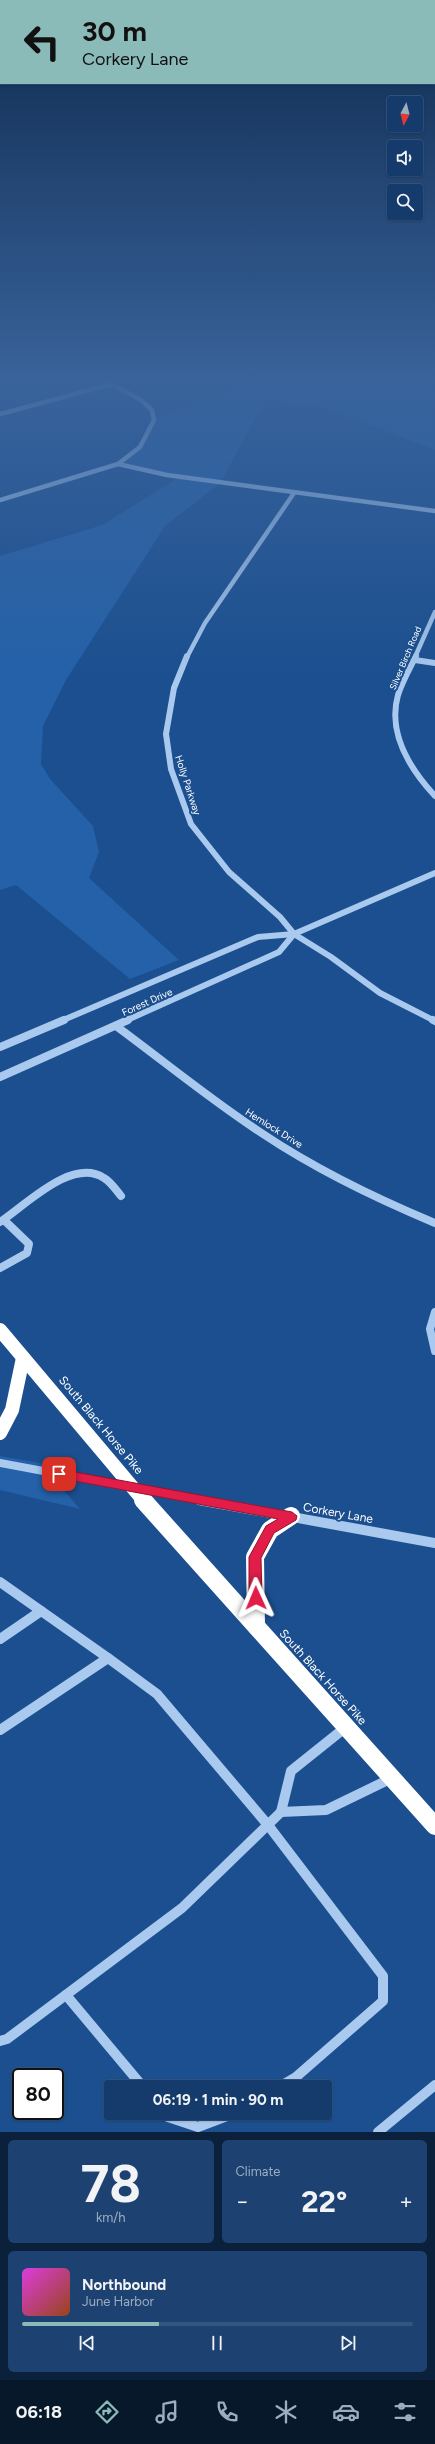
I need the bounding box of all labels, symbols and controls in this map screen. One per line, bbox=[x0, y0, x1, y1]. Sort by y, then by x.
text: 30 m bbox=[82, 14, 147, 48]
icon: left bbox=[16, 16, 68, 68]
text: Corkery Lane bbox=[82, 48, 188, 70]
north arrow bbox=[387, 96, 423, 132]
map controls bbox=[387, 96, 423, 220]
button: sound bbox=[387, 140, 423, 176]
button: search bbox=[387, 184, 423, 220]
street label: Silver Birch Road bbox=[387, 625, 423, 691]
street label: Holly Parkway bbox=[172, 753, 204, 817]
street label: Forest Drive bbox=[120, 985, 175, 1019]
street label: Hemlock Drive bbox=[243, 1105, 306, 1151]
street label: South Black Horse Pike bbox=[56, 1373, 146, 1477]
pin bbox=[42, 1457, 76, 1491]
icon: arrive bbox=[48, 1463, 70, 1485]
street label: Corkery Lane bbox=[302, 1500, 375, 1526]
position arrow bbox=[235, 1577, 277, 1619]
street label: South Black Horse Pike bbox=[276, 1626, 370, 1728]
speed limit sign: 80 bbox=[12, 2068, 64, 2120]
text: 06:19 · 1 min · 90 m bbox=[153, 2091, 283, 2109]
text: 78 bbox=[80, 2153, 141, 2215]
text: Climate bbox=[236, 2164, 280, 2179]
text: 22° bbox=[301, 2183, 347, 2220]
text: − bbox=[236, 2188, 249, 2215]
text: + bbox=[399, 2188, 413, 2215]
text: km/h bbox=[96, 2210, 126, 2225]
text: Northbound bbox=[82, 2276, 166, 2294]
text: June Harbor bbox=[82, 2294, 154, 2309]
icon: previous bbox=[76, 2332, 98, 2354]
icon: pause bbox=[206, 2332, 228, 2354]
icon: next bbox=[337, 2332, 359, 2354]
icon: directions bbox=[93, 2398, 121, 2426]
icon: music bbox=[153, 2398, 181, 2426]
icon: phone bbox=[213, 2398, 241, 2426]
icon: climate bbox=[272, 2398, 300, 2426]
icon: car bbox=[332, 2398, 360, 2426]
icon: filters bbox=[391, 2398, 419, 2426]
text: 06:18 bbox=[16, 2401, 62, 2423]

